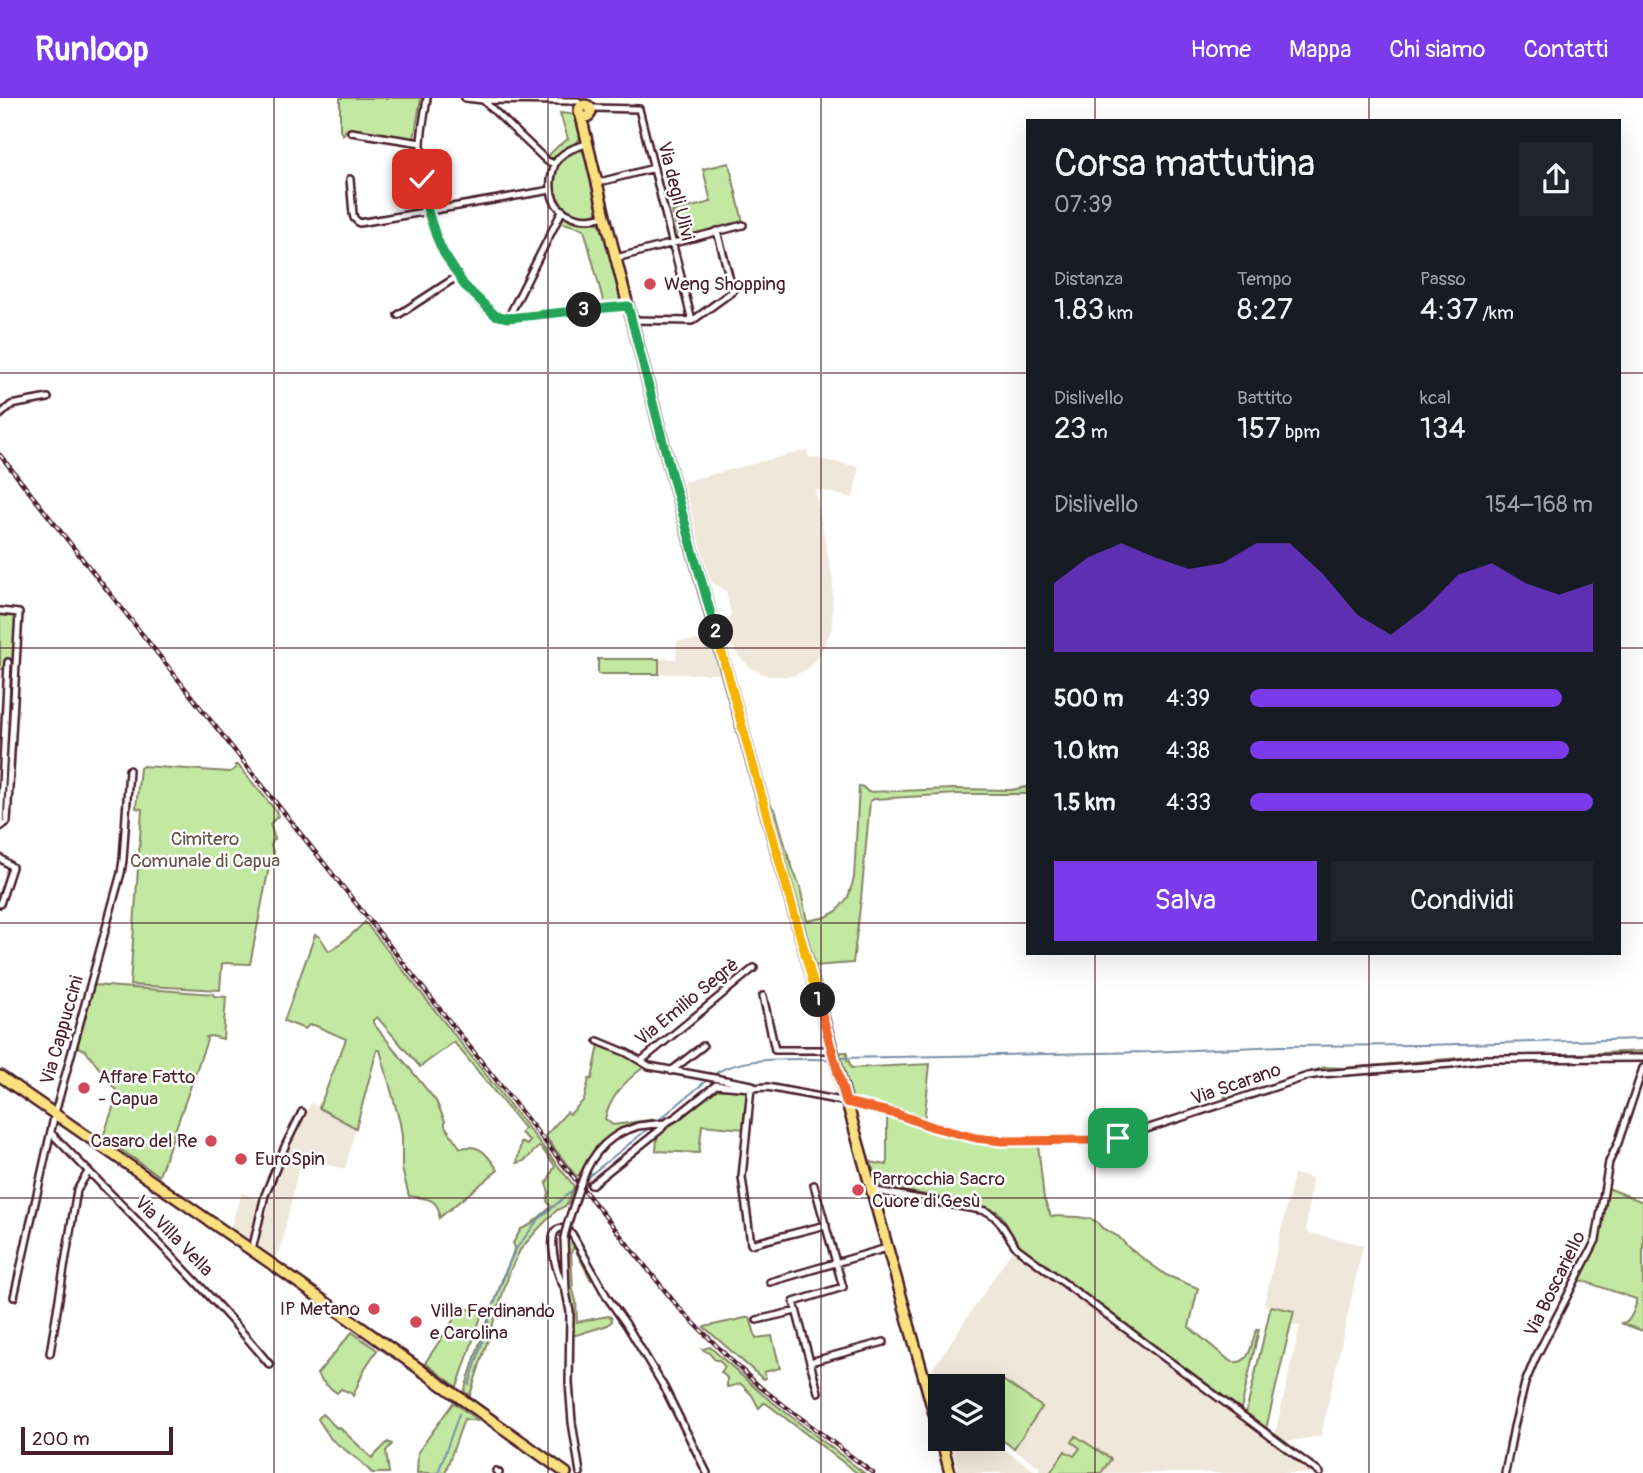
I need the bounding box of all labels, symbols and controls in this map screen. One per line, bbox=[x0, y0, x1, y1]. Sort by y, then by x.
text: Runloop bbox=[35, 29, 149, 70]
text: Home bbox=[1191, 35, 1251, 64]
text: Mappa bbox=[1289, 35, 1351, 64]
text: Chi siamo bbox=[1389, 35, 1485, 64]
text: Contatti bbox=[1523, 35, 1608, 64]
street label: Via degli Ulivi bbox=[652, 139, 700, 243]
text: Corsa mattutina bbox=[1054, 140, 1315, 188]
button: share bbox=[1519, 142, 1593, 216]
pin bbox=[392, 149, 452, 209]
icon: check bbox=[403, 160, 441, 198]
text: 07:39 bbox=[1054, 190, 1113, 219]
text: Distanza bbox=[1054, 267, 1123, 291]
text: Tempo bbox=[1237, 267, 1292, 291]
text: Passo bbox=[1420, 267, 1466, 291]
place label: Weng Shopping bbox=[664, 272, 785, 296]
marker: Weng Shopping bbox=[642, 276, 658, 292]
text: 1.83 bbox=[1054, 291, 1104, 328]
text: 8:27 bbox=[1237, 291, 1293, 328]
text: 4:37 bbox=[1420, 291, 1478, 328]
pin: 3 bbox=[566, 292, 602, 328]
text: 3 bbox=[578, 297, 589, 321]
text: km bbox=[1104, 301, 1133, 325]
text: /km bbox=[1478, 301, 1514, 325]
text: Dislivello bbox=[1054, 386, 1123, 410]
text: Battito bbox=[1237, 386, 1293, 410]
text: kcal bbox=[1420, 386, 1451, 410]
text: 23 bbox=[1054, 410, 1087, 447]
text: 157 bbox=[1237, 410, 1281, 447]
text: 134 bbox=[1420, 410, 1466, 447]
text: m bbox=[1087, 420, 1108, 444]
text: bpm bbox=[1281, 420, 1320, 444]
text: Dislivello bbox=[1054, 490, 1138, 519]
text: 154–168 m bbox=[1485, 490, 1593, 519]
pin: 2 bbox=[698, 614, 734, 650]
text: 2 bbox=[710, 619, 721, 643]
text: 500 m bbox=[1054, 684, 1123, 713]
text: 4:39 bbox=[1166, 684, 1210, 713]
text: 1.0 km bbox=[1054, 736, 1119, 765]
text: 4:38 bbox=[1166, 736, 1210, 765]
text: 1.5 km bbox=[1054, 788, 1116, 817]
text: 4:33 bbox=[1166, 788, 1211, 817]
park label: Cimitero Comunale di Capua bbox=[130, 827, 280, 873]
button: Salva bbox=[1054, 861, 1317, 941]
button: Condividi bbox=[1331, 861, 1593, 941]
street label: Via Emilio Segrè bbox=[630, 953, 744, 1051]
street label: Via Cappuccini bbox=[35, 973, 89, 1087]
pin: 1 bbox=[800, 982, 836, 1018]
text: 1 bbox=[814, 987, 821, 1011]
street label: Via Scarano bbox=[1188, 1057, 1284, 1111]
place label: Affare Fatto - Capua bbox=[98, 1065, 196, 1111]
marker: Affare Fatto - Capua bbox=[76, 1080, 92, 1096]
pin bbox=[1088, 1108, 1148, 1168]
icon: arrive bbox=[1099, 1119, 1137, 1157]
place label: Casaro del Re bbox=[91, 1129, 198, 1153]
marker: Casaro del Re bbox=[203, 1133, 219, 1149]
place label: EuroSpin bbox=[255, 1147, 325, 1171]
marker: EuroSpin bbox=[233, 1151, 249, 1167]
place label: Parrocchia Sacro Cuore di Gesù bbox=[872, 1167, 1005, 1213]
marker: Parrocchia Sacro Cuore di Gesù bbox=[850, 1182, 866, 1198]
street label: Via Villa Vella bbox=[130, 1191, 219, 1282]
street label: Via Boscariello bbox=[1519, 1227, 1591, 1341]
place label: IP Metano bbox=[280, 1297, 360, 1321]
place label: Villa Ferdinando e Carolina bbox=[430, 1299, 555, 1345]
marker: IP Metano bbox=[366, 1301, 382, 1317]
marker: Villa Ferdinando e Carolina bbox=[408, 1314, 424, 1330]
map controls bbox=[928, 1374, 1005, 1451]
button: layers bbox=[928, 1374, 1005, 1451]
scale bar bbox=[21, 1424, 173, 1456]
text: 200 m bbox=[32, 1427, 90, 1451]

